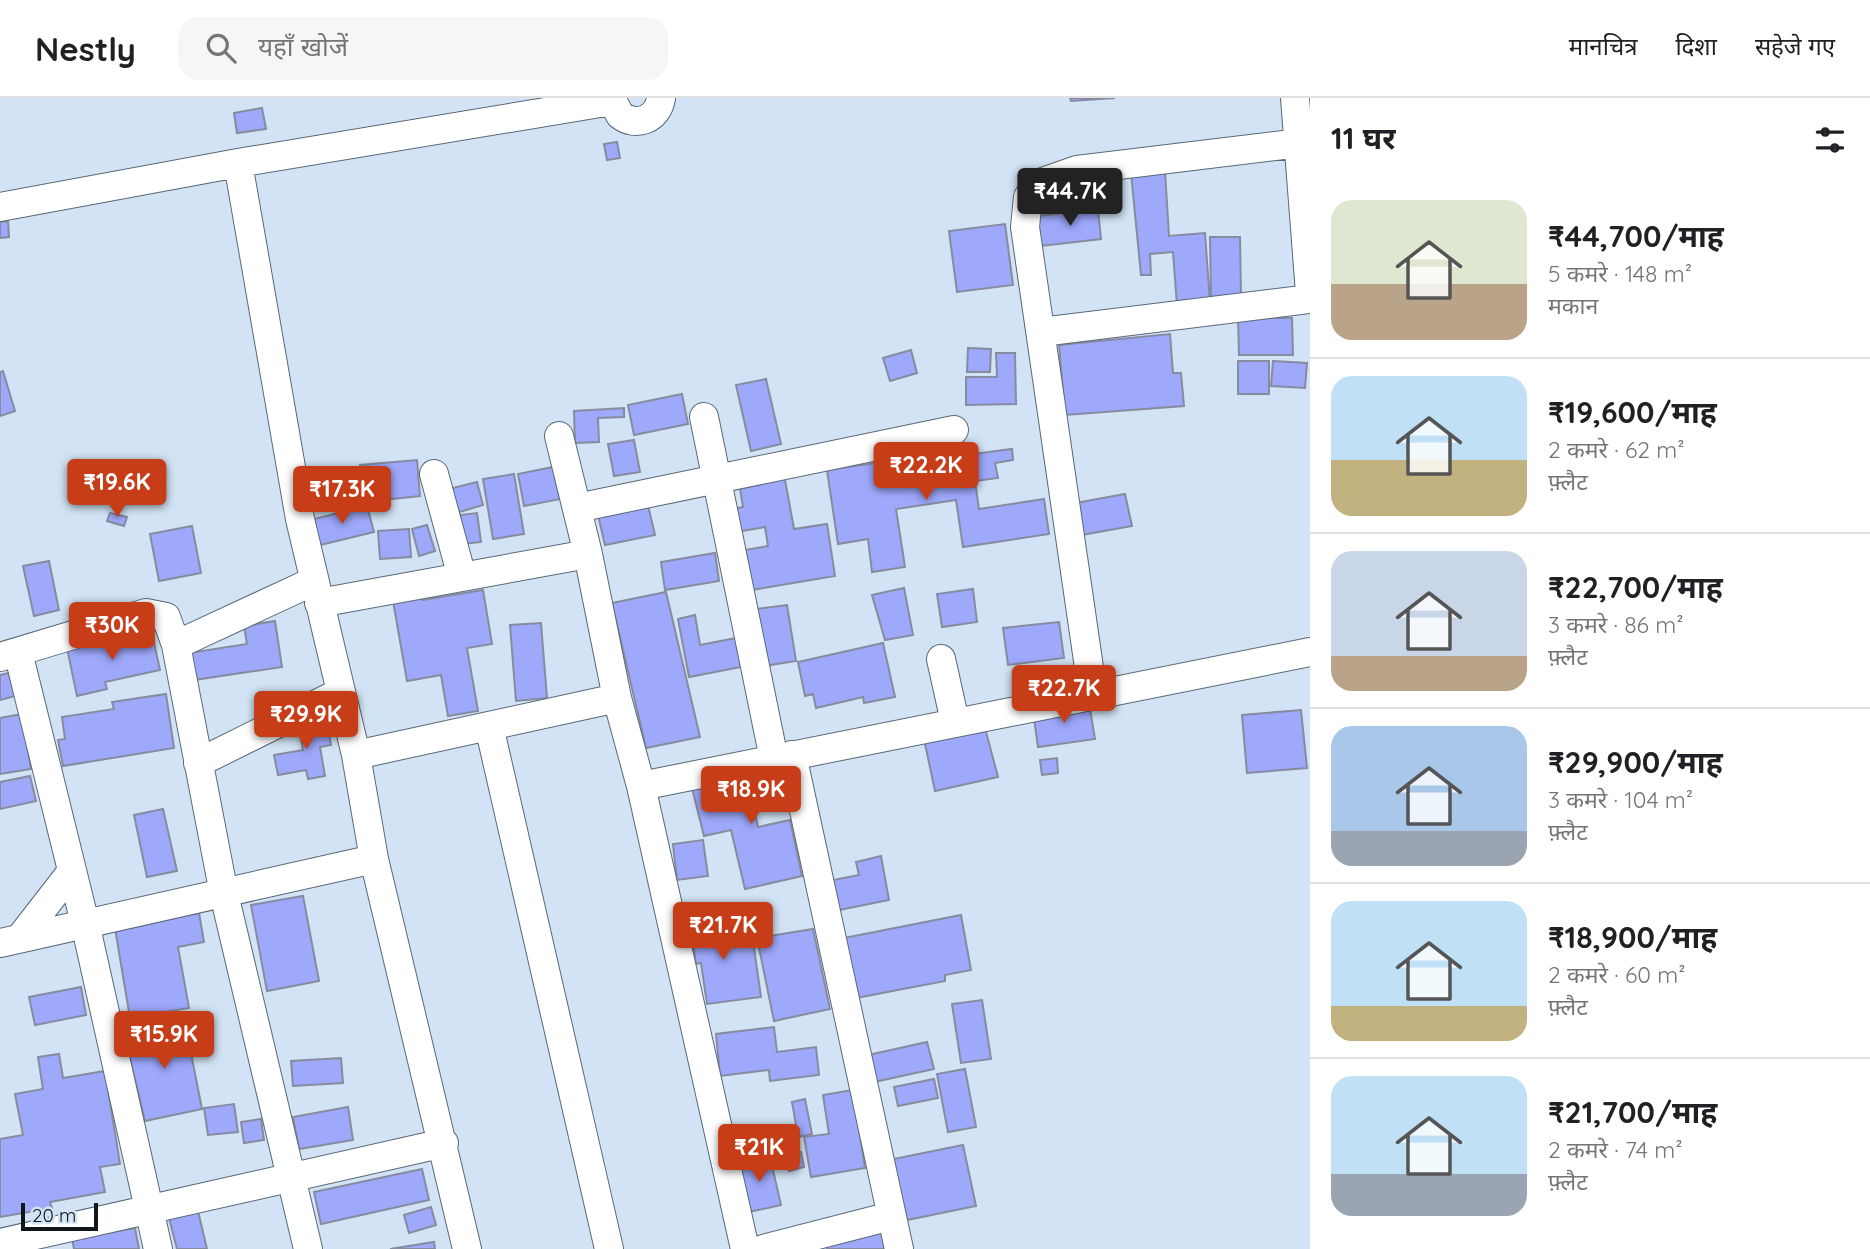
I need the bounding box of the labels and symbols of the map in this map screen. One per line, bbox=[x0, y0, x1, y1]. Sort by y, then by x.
pin: ₹44.7K bbox=[1013, 169, 1127, 228]
pin: ₹22.2K bbox=[869, 442, 983, 502]
pin: ₹19.6K bbox=[60, 460, 174, 519]
pin: ₹17.3K bbox=[285, 466, 399, 526]
pin: ₹30K bbox=[71, 602, 153, 662]
pin: ₹22.7K bbox=[1007, 666, 1121, 725]
pin: ₹29.9K bbox=[249, 692, 363, 751]
pin: ₹18.9K bbox=[694, 766, 808, 826]
pin: ₹21.7K bbox=[666, 902, 780, 962]
pin: ₹15.9K bbox=[107, 1012, 221, 1071]
pin: ₹21K bbox=[718, 1124, 800, 1184]
scale bar bbox=[21, 1200, 98, 1232]

